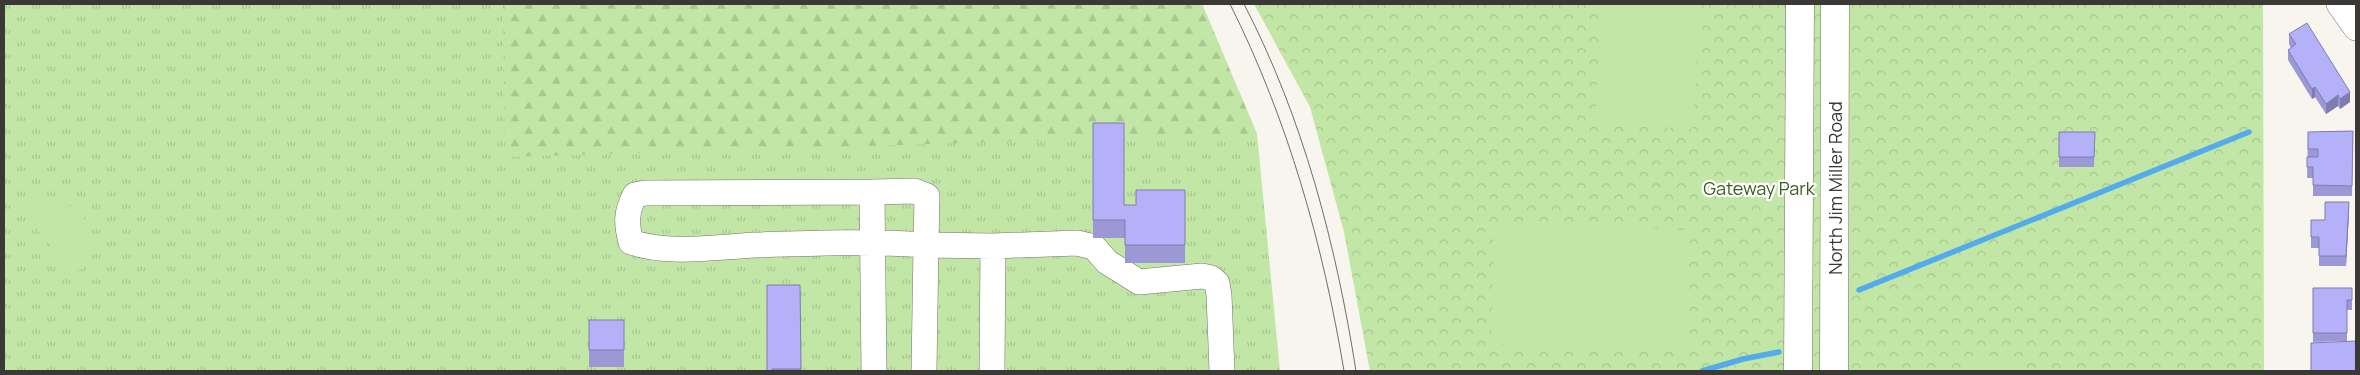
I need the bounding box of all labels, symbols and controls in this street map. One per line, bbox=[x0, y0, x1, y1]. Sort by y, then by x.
street label: North Jim Miller Road bbox=[1823, 101, 1847, 275]
park label: Gateway Park bbox=[1703, 176, 1816, 200]

